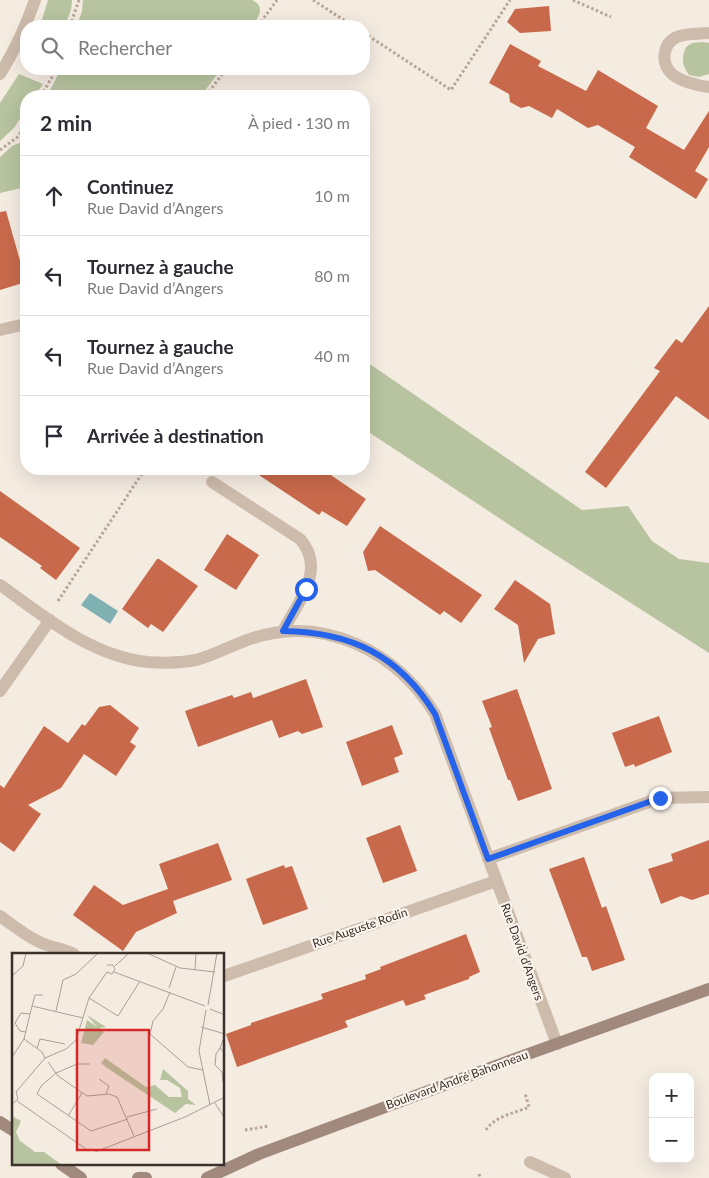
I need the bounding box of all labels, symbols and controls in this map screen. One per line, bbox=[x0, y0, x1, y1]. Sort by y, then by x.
search box bbox=[20, 20, 370, 75]
icon: search bbox=[38, 34, 66, 62]
text: Rechercher bbox=[78, 36, 172, 59]
text: 2 min bbox=[40, 110, 92, 135]
text: À pied · 130 m bbox=[248, 113, 350, 132]
text: Continuez bbox=[87, 175, 173, 198]
icon: ahead bbox=[40, 182, 68, 210]
text: 10 m bbox=[314, 186, 350, 205]
text: Rue David d’Angers bbox=[87, 198, 223, 217]
text: Tournez à gauche bbox=[87, 255, 234, 278]
icon: left bbox=[40, 262, 68, 290]
text: 80 m bbox=[314, 266, 350, 285]
text: Rue David d’Angers bbox=[87, 278, 223, 297]
text: Tournez à gauche bbox=[87, 335, 234, 358]
icon: left bbox=[40, 342, 68, 370]
text: 40 m bbox=[314, 346, 350, 365]
text: Rue David d’Angers bbox=[87, 358, 223, 377]
icon: arrive bbox=[40, 422, 68, 450]
text: Arrivée à destination bbox=[87, 424, 264, 447]
route start bbox=[295, 578, 318, 601]
route end bbox=[649, 787, 672, 810]
street label: Rue David d’Angers bbox=[498, 901, 547, 1002]
street label: Rue Auguste Rodin bbox=[310, 904, 409, 951]
inset map bbox=[12, 953, 225, 1166]
street label: Boulevard André Bahonneau bbox=[384, 1047, 530, 1112]
map controls bbox=[649, 1073, 694, 1163]
button: + bbox=[649, 1073, 694, 1118]
button: − bbox=[649, 1118, 694, 1163]

